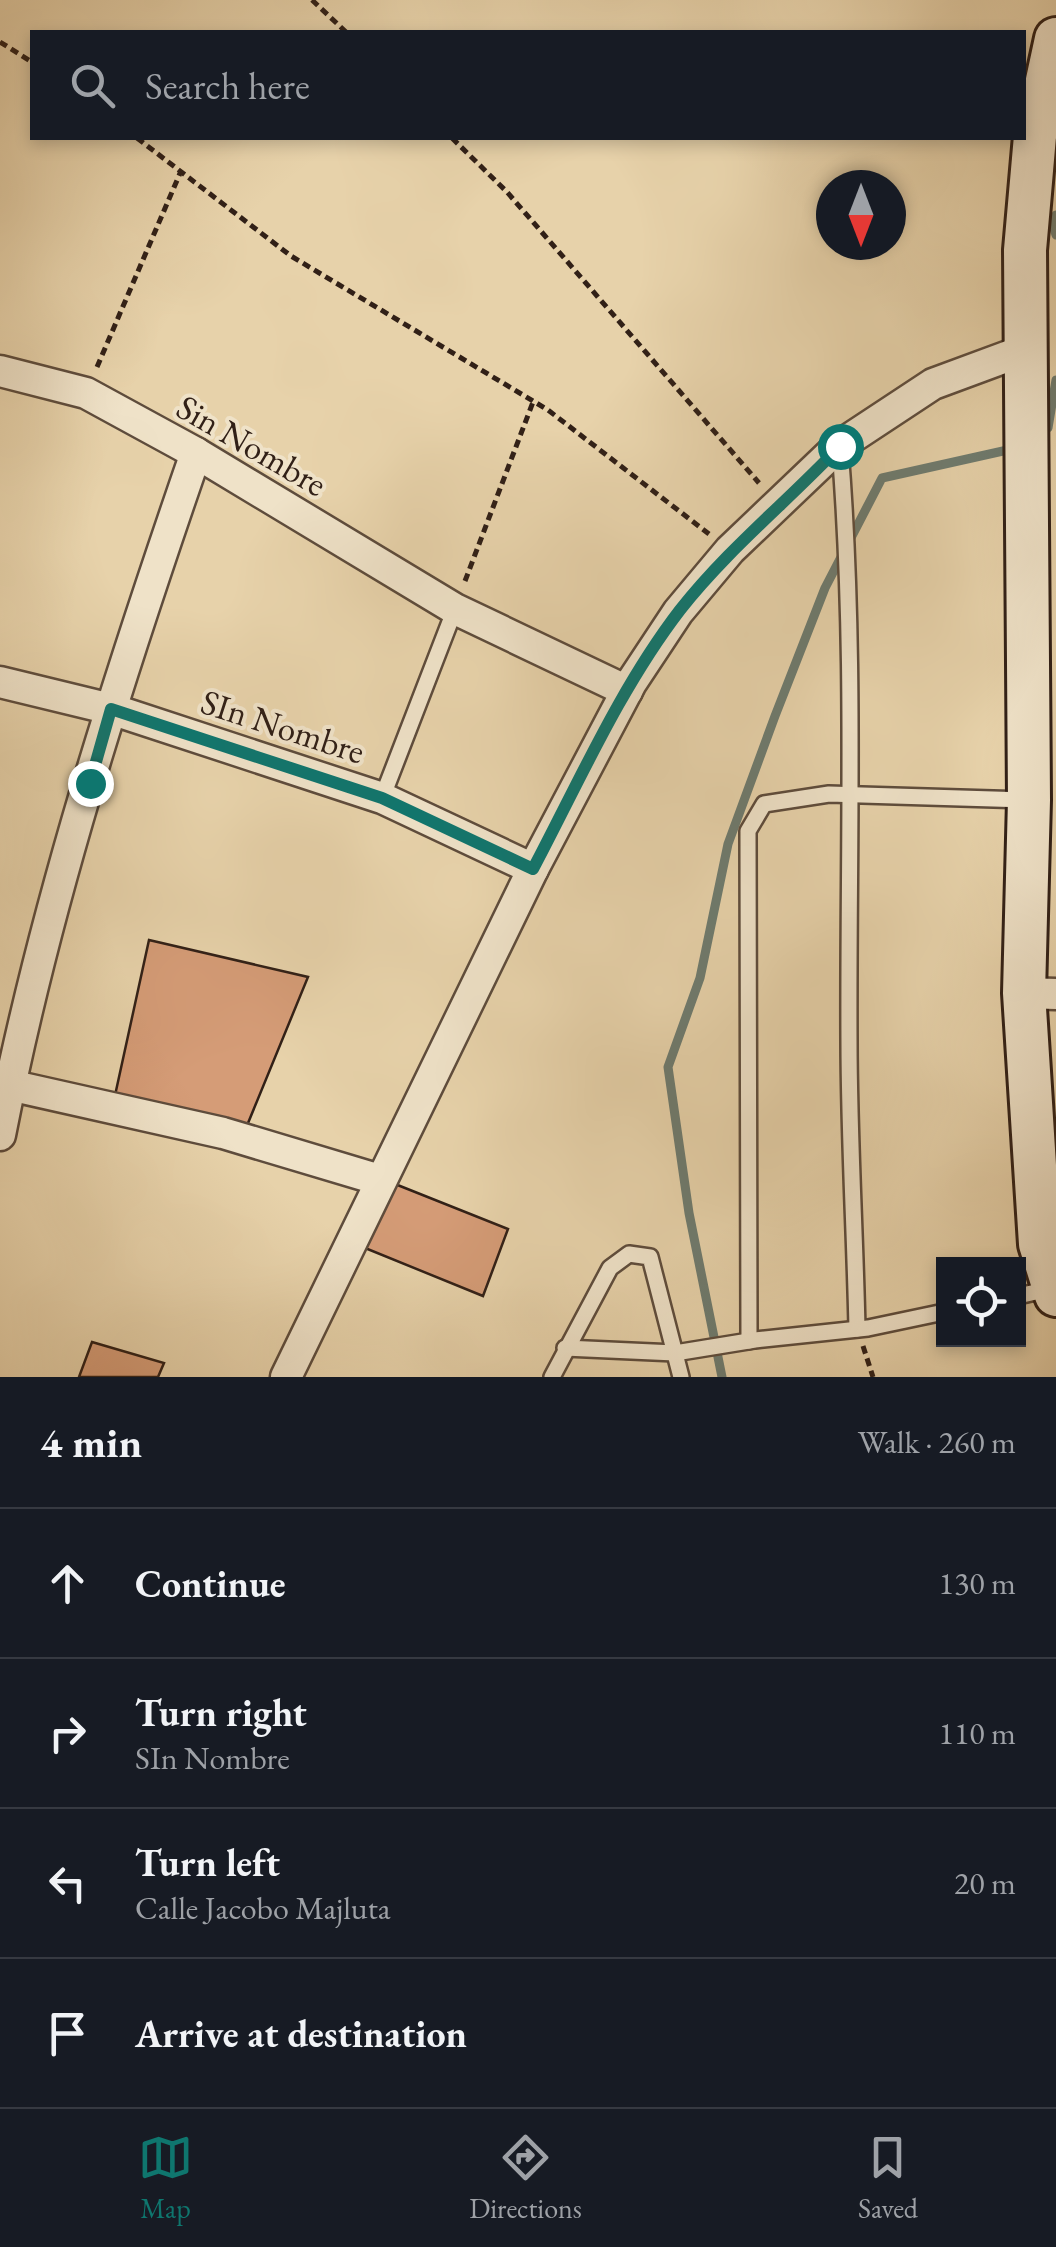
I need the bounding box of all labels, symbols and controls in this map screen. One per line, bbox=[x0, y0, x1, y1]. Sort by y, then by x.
search box bbox=[30, 30, 1026, 140]
icon: search bbox=[65, 58, 120, 113]
text: Search here bbox=[145, 61, 310, 110]
north arrow bbox=[816, 170, 906, 260]
street label: Sin Nombre bbox=[169, 384, 335, 506]
route start bbox=[818, 424, 864, 470]
street label: SIn Nombre bbox=[196, 678, 370, 774]
route end bbox=[68, 761, 114, 807]
map controls bbox=[936, 1257, 1026, 1347]
button: locate bbox=[936, 1257, 1026, 1347]
text: 4 min bbox=[40, 1415, 142, 1470]
text: Walk · 260 m bbox=[858, 1421, 1016, 1463]
icon: ahead bbox=[40, 1556, 95, 1611]
text: Continue bbox=[135, 1559, 286, 1608]
text: 130 m bbox=[939, 1562, 1016, 1604]
text: Turn right bbox=[135, 1688, 307, 1737]
icon: right bbox=[40, 1706, 95, 1761]
text: 110 m bbox=[939, 1712, 1016, 1754]
text: SIn Nombre bbox=[135, 1737, 290, 1779]
text: Turn left bbox=[135, 1838, 280, 1887]
icon: left bbox=[40, 1856, 95, 1911]
text: 20 m bbox=[954, 1862, 1016, 1904]
text: Calle Jacobo Majluta bbox=[135, 1887, 391, 1929]
icon: arrive bbox=[40, 2006, 95, 2061]
text: Arrive at destination bbox=[135, 2009, 467, 2058]
tab: Map bbox=[138, 2130, 193, 2226]
tab: Directions bbox=[469, 2130, 582, 2226]
tab: Saved bbox=[858, 2130, 918, 2226]

